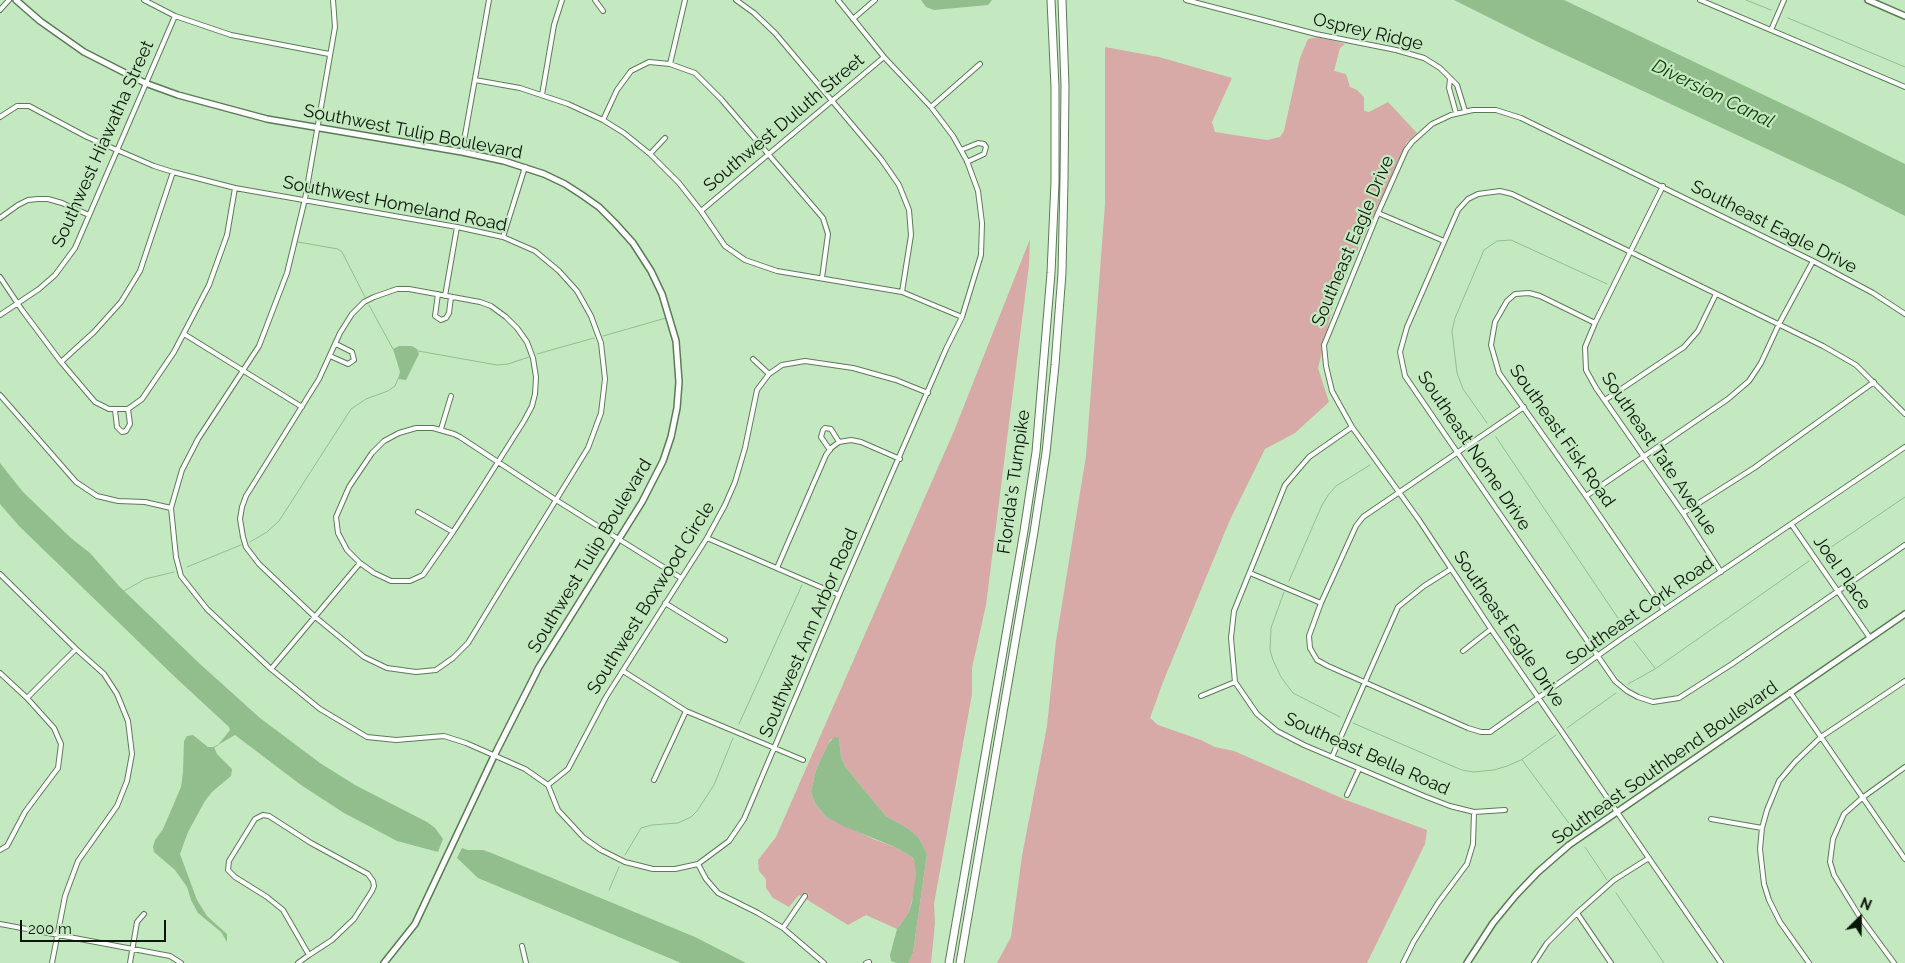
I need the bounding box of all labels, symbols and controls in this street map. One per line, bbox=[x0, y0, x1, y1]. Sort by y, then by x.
street label: Osprey Ridge bbox=[1311, 9, 1425, 55]
street label: Southwest Hiawatha Street bbox=[47, 37, 159, 251]
street label: Southwest Duluth Street bbox=[699, 49, 869, 197]
water label: Diversion Canal bbox=[1648, 55, 1778, 133]
street label: Southwest Tulip Boulevard bbox=[302, 100, 524, 164]
street label: Southeast Eagle Drive bbox=[1307, 152, 1399, 330]
street label: Southwest Homeland Road bbox=[281, 172, 509, 236]
street label: Southeast Eagle Drive bbox=[1687, 176, 1861, 278]
street label: Southeast Fisk Road bbox=[1505, 361, 1619, 511]
street label: Southeast Nome Drive bbox=[1413, 367, 1535, 535]
street label: Southeast Tate Avenue bbox=[1596, 369, 1722, 539]
street label: Florida's Turnpike bbox=[993, 408, 1035, 556]
street label: Southwest Tulip Boulevard bbox=[523, 455, 657, 657]
street label: Southwest Boxwood Circle bbox=[583, 498, 719, 698]
street label: Southwest Ann Arbor Road bbox=[755, 525, 863, 741]
street label: Joel Place bbox=[1809, 532, 1875, 614]
street label: Southeast Eagle Drive bbox=[1449, 547, 1569, 711]
street label: Southeast Cork Road bbox=[1562, 552, 1718, 670]
street label: Southeast Southbend Boulevard bbox=[1548, 677, 1782, 849]
street label: Southeast Bella Road bbox=[1281, 708, 1453, 800]
north arrow bbox=[1835, 893, 1885, 943]
text: N bbox=[1858, 895, 1874, 914]
scale bar bbox=[22, 910, 169, 942]
text: 200 m bbox=[28, 920, 72, 938]

